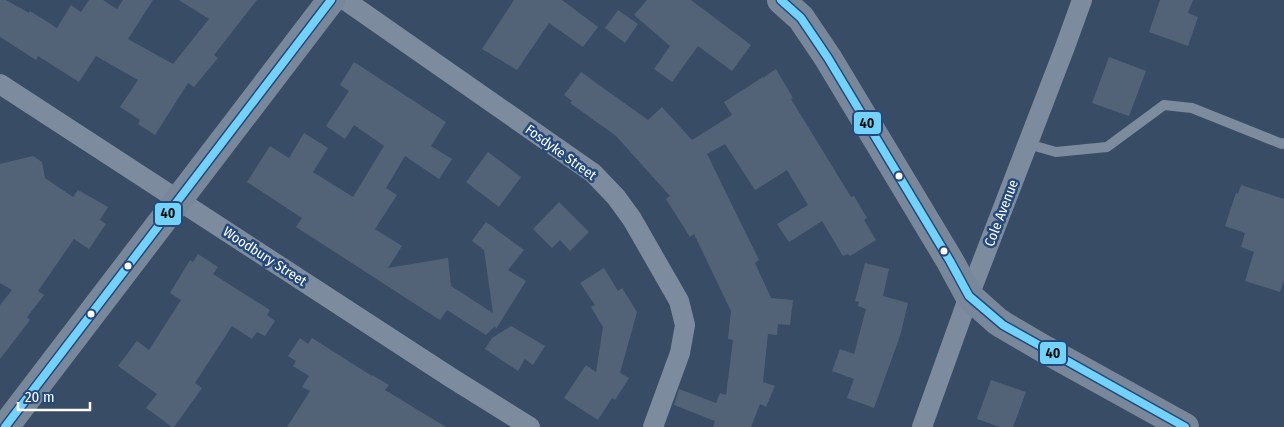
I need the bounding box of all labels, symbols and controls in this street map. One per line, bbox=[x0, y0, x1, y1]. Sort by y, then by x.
line badge: 40 bbox=[853, 111, 882, 135]
text: 40 bbox=[860, 115, 875, 132]
street label: Fosdyke Street bbox=[522, 121, 600, 184]
unlabelled marker bbox=[894, 171, 904, 181]
street label: Cole Avenue bbox=[981, 177, 1022, 249]
line badge: 40 bbox=[154, 202, 182, 226]
text: 40 bbox=[161, 205, 176, 222]
street label: Woodbury Street bbox=[220, 223, 310, 290]
unlabelled marker bbox=[939, 246, 949, 256]
unlabelled marker bbox=[123, 261, 133, 271]
unlabelled marker bbox=[86, 309, 96, 319]
line badge: 40 bbox=[1039, 341, 1067, 365]
text: 40 bbox=[1046, 345, 1061, 362]
scale bar bbox=[18, 380, 90, 412]
text: 20 m bbox=[25, 388, 55, 406]

